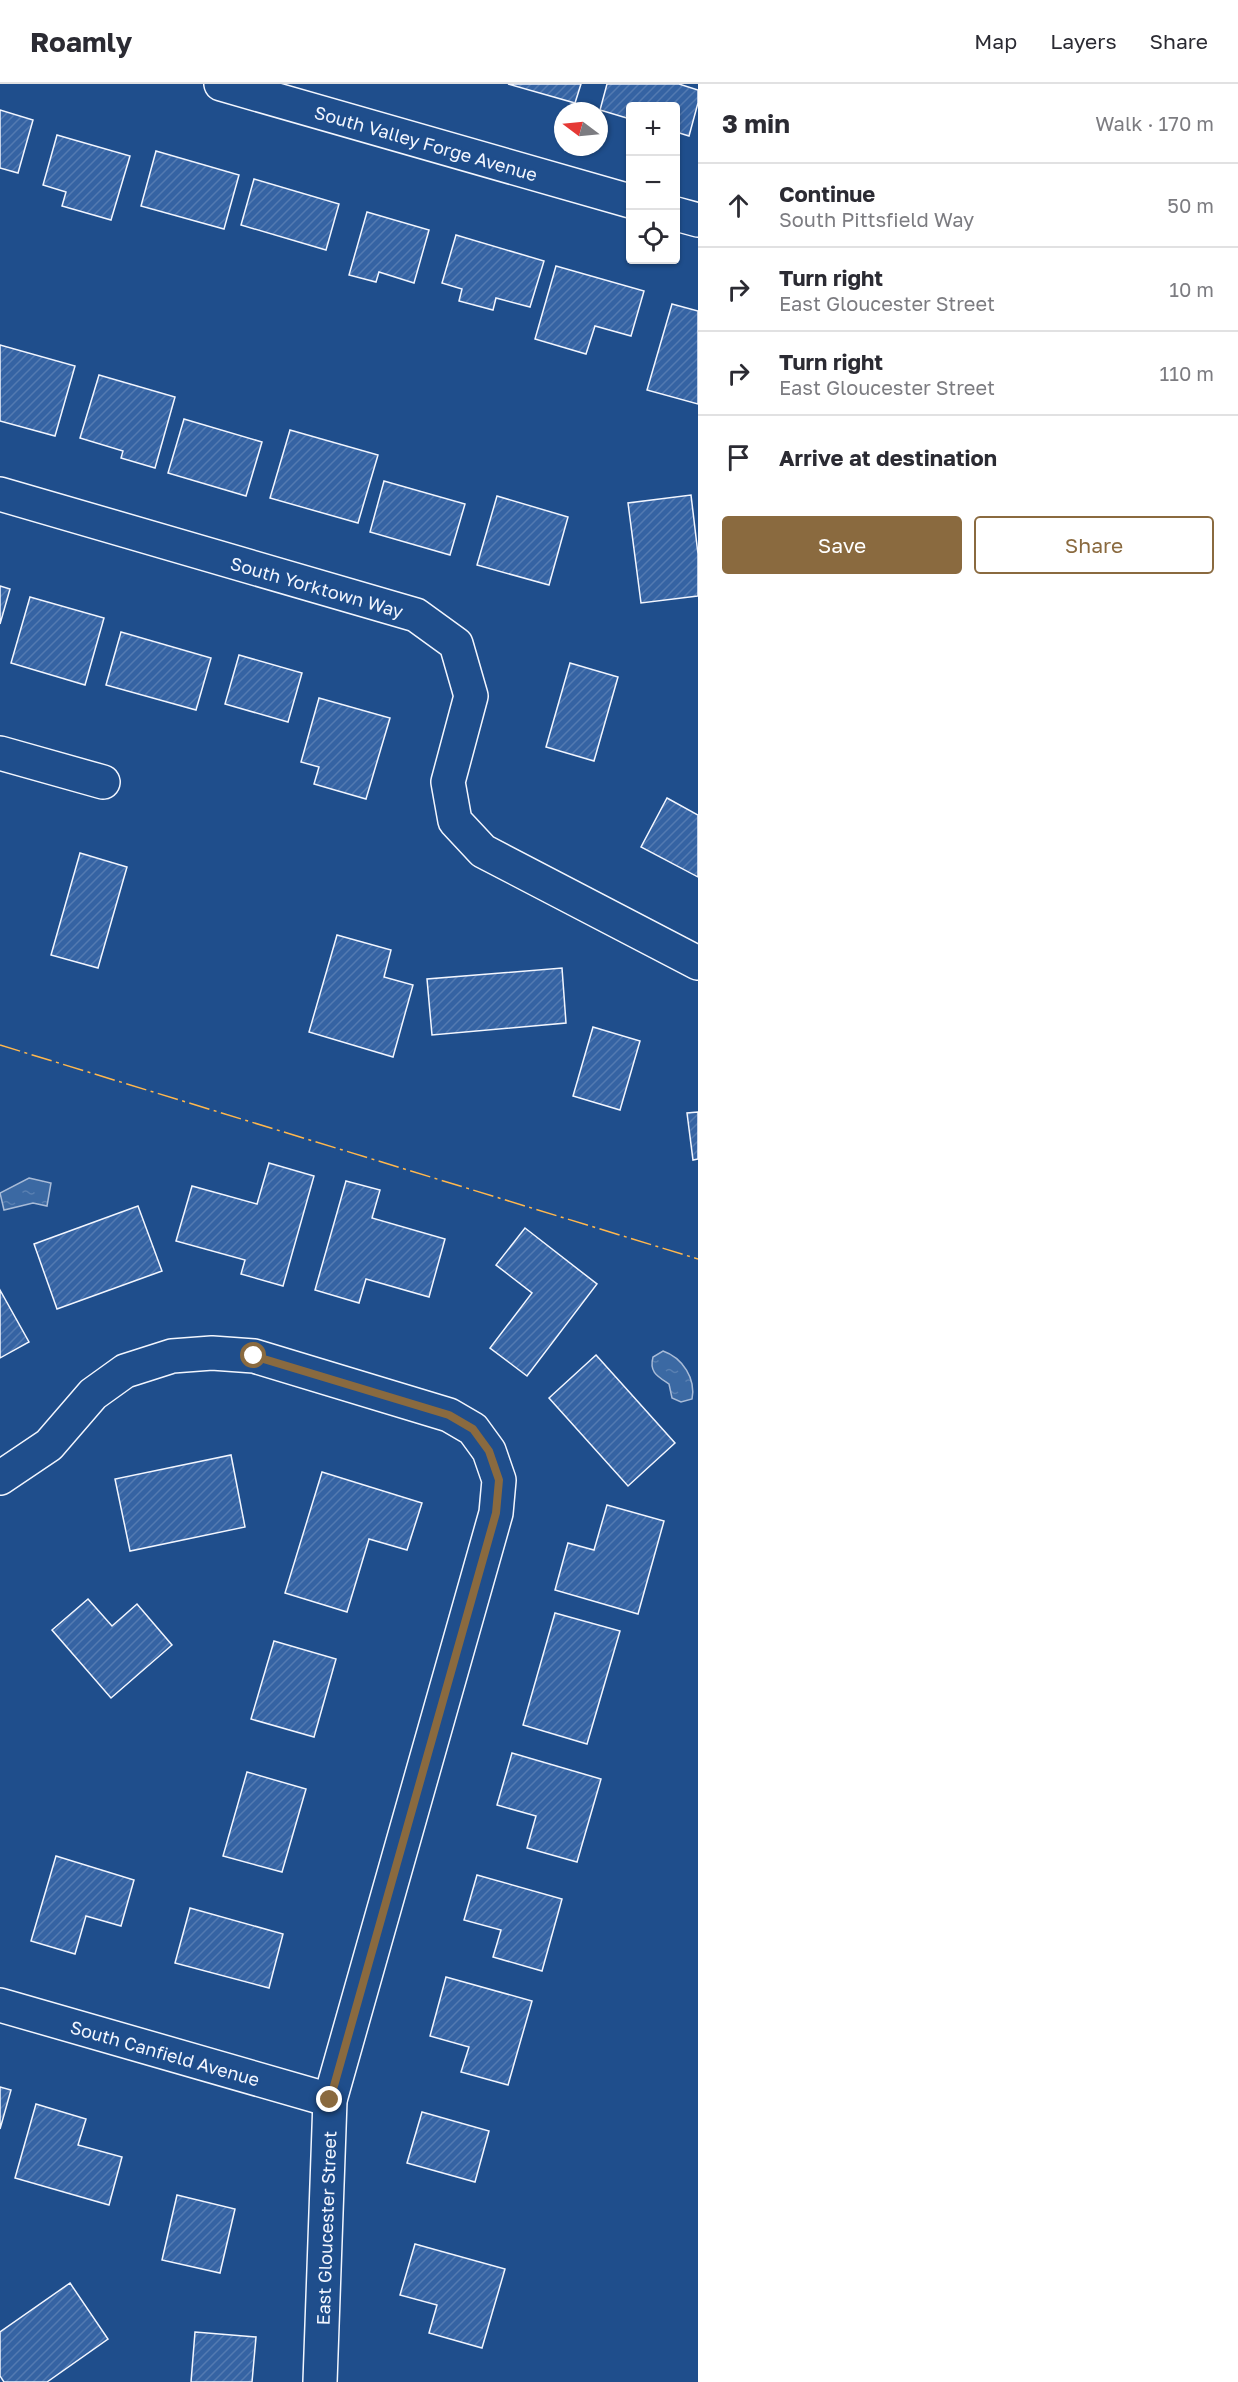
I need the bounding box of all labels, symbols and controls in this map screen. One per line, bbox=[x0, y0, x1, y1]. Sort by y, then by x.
text: Roamly bbox=[30, 25, 132, 58]
text: Map bbox=[974, 28, 1017, 54]
text: Layers bbox=[1050, 28, 1117, 54]
text: Share bbox=[1150, 28, 1208, 54]
street label: South Valley Forge Avenue bbox=[312, 101, 540, 185]
north arrow bbox=[554, 102, 608, 156]
map controls bbox=[626, 102, 680, 264]
button: + bbox=[626, 102, 680, 156]
text: 3 min bbox=[722, 108, 790, 139]
text: Walk · 170 m bbox=[1095, 111, 1214, 135]
button: − bbox=[626, 156, 680, 210]
text: Continue bbox=[779, 180, 875, 207]
icon: ahead bbox=[722, 189, 755, 222]
text: 50 m bbox=[1167, 193, 1214, 217]
text: South Pittsfield Way bbox=[779, 207, 974, 231]
button: locate bbox=[626, 210, 680, 264]
text: Turn right bbox=[779, 264, 883, 291]
icon: right bbox=[722, 273, 755, 306]
text: 10 m bbox=[1169, 277, 1214, 301]
text: East Gloucester Street bbox=[779, 291, 995, 315]
text: Turn right bbox=[779, 348, 883, 375]
icon: right bbox=[722, 357, 755, 390]
text: 110 m bbox=[1160, 361, 1214, 385]
text: East Gloucester Street bbox=[779, 375, 995, 399]
icon: arrive bbox=[722, 441, 755, 474]
text: Arrive at destination bbox=[779, 444, 997, 471]
button: Save bbox=[722, 516, 962, 574]
button: Share bbox=[974, 516, 1214, 574]
street label: South Yorktown Way bbox=[228, 552, 406, 622]
route start bbox=[240, 1342, 266, 1368]
street label: South Canfield Avenue bbox=[68, 2015, 262, 2091]
route end bbox=[316, 2086, 342, 2112]
street label: East Gloucester Street bbox=[312, 2130, 340, 2326]

